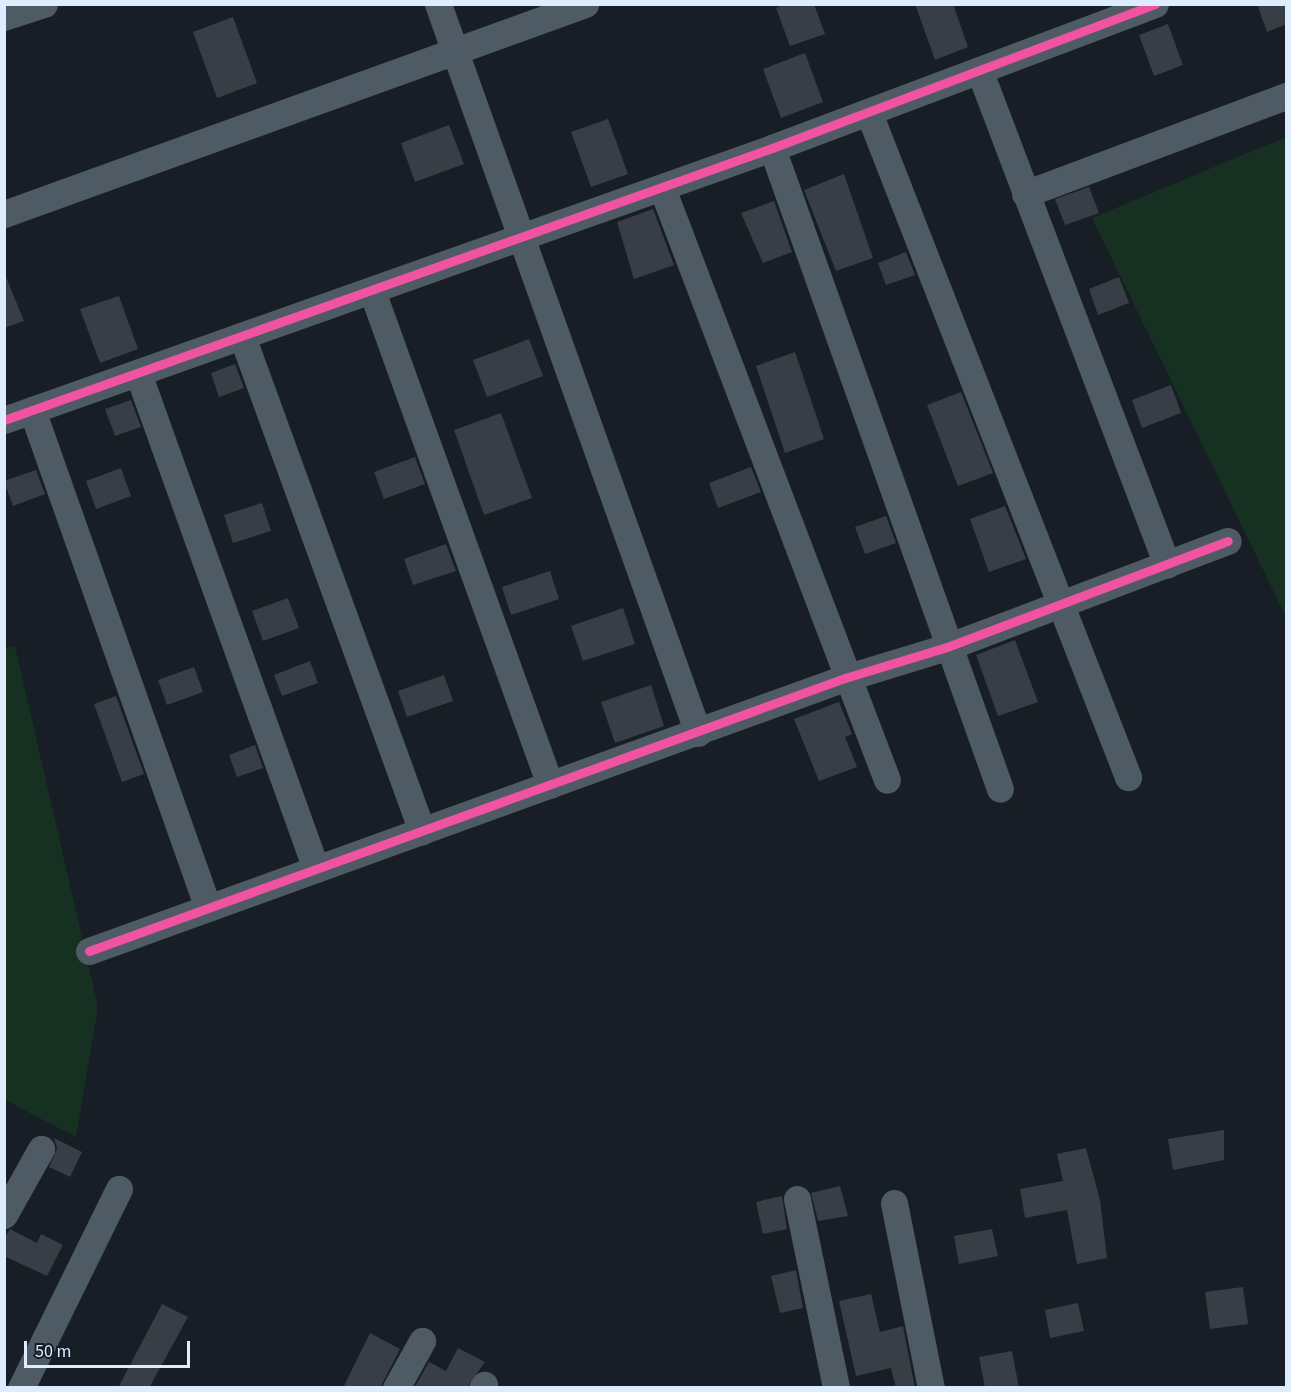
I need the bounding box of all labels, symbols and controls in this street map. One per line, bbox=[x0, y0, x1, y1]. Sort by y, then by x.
scale bar bbox=[27, 1329, 194, 1367]
text: 50 m bbox=[35, 1339, 71, 1364]

